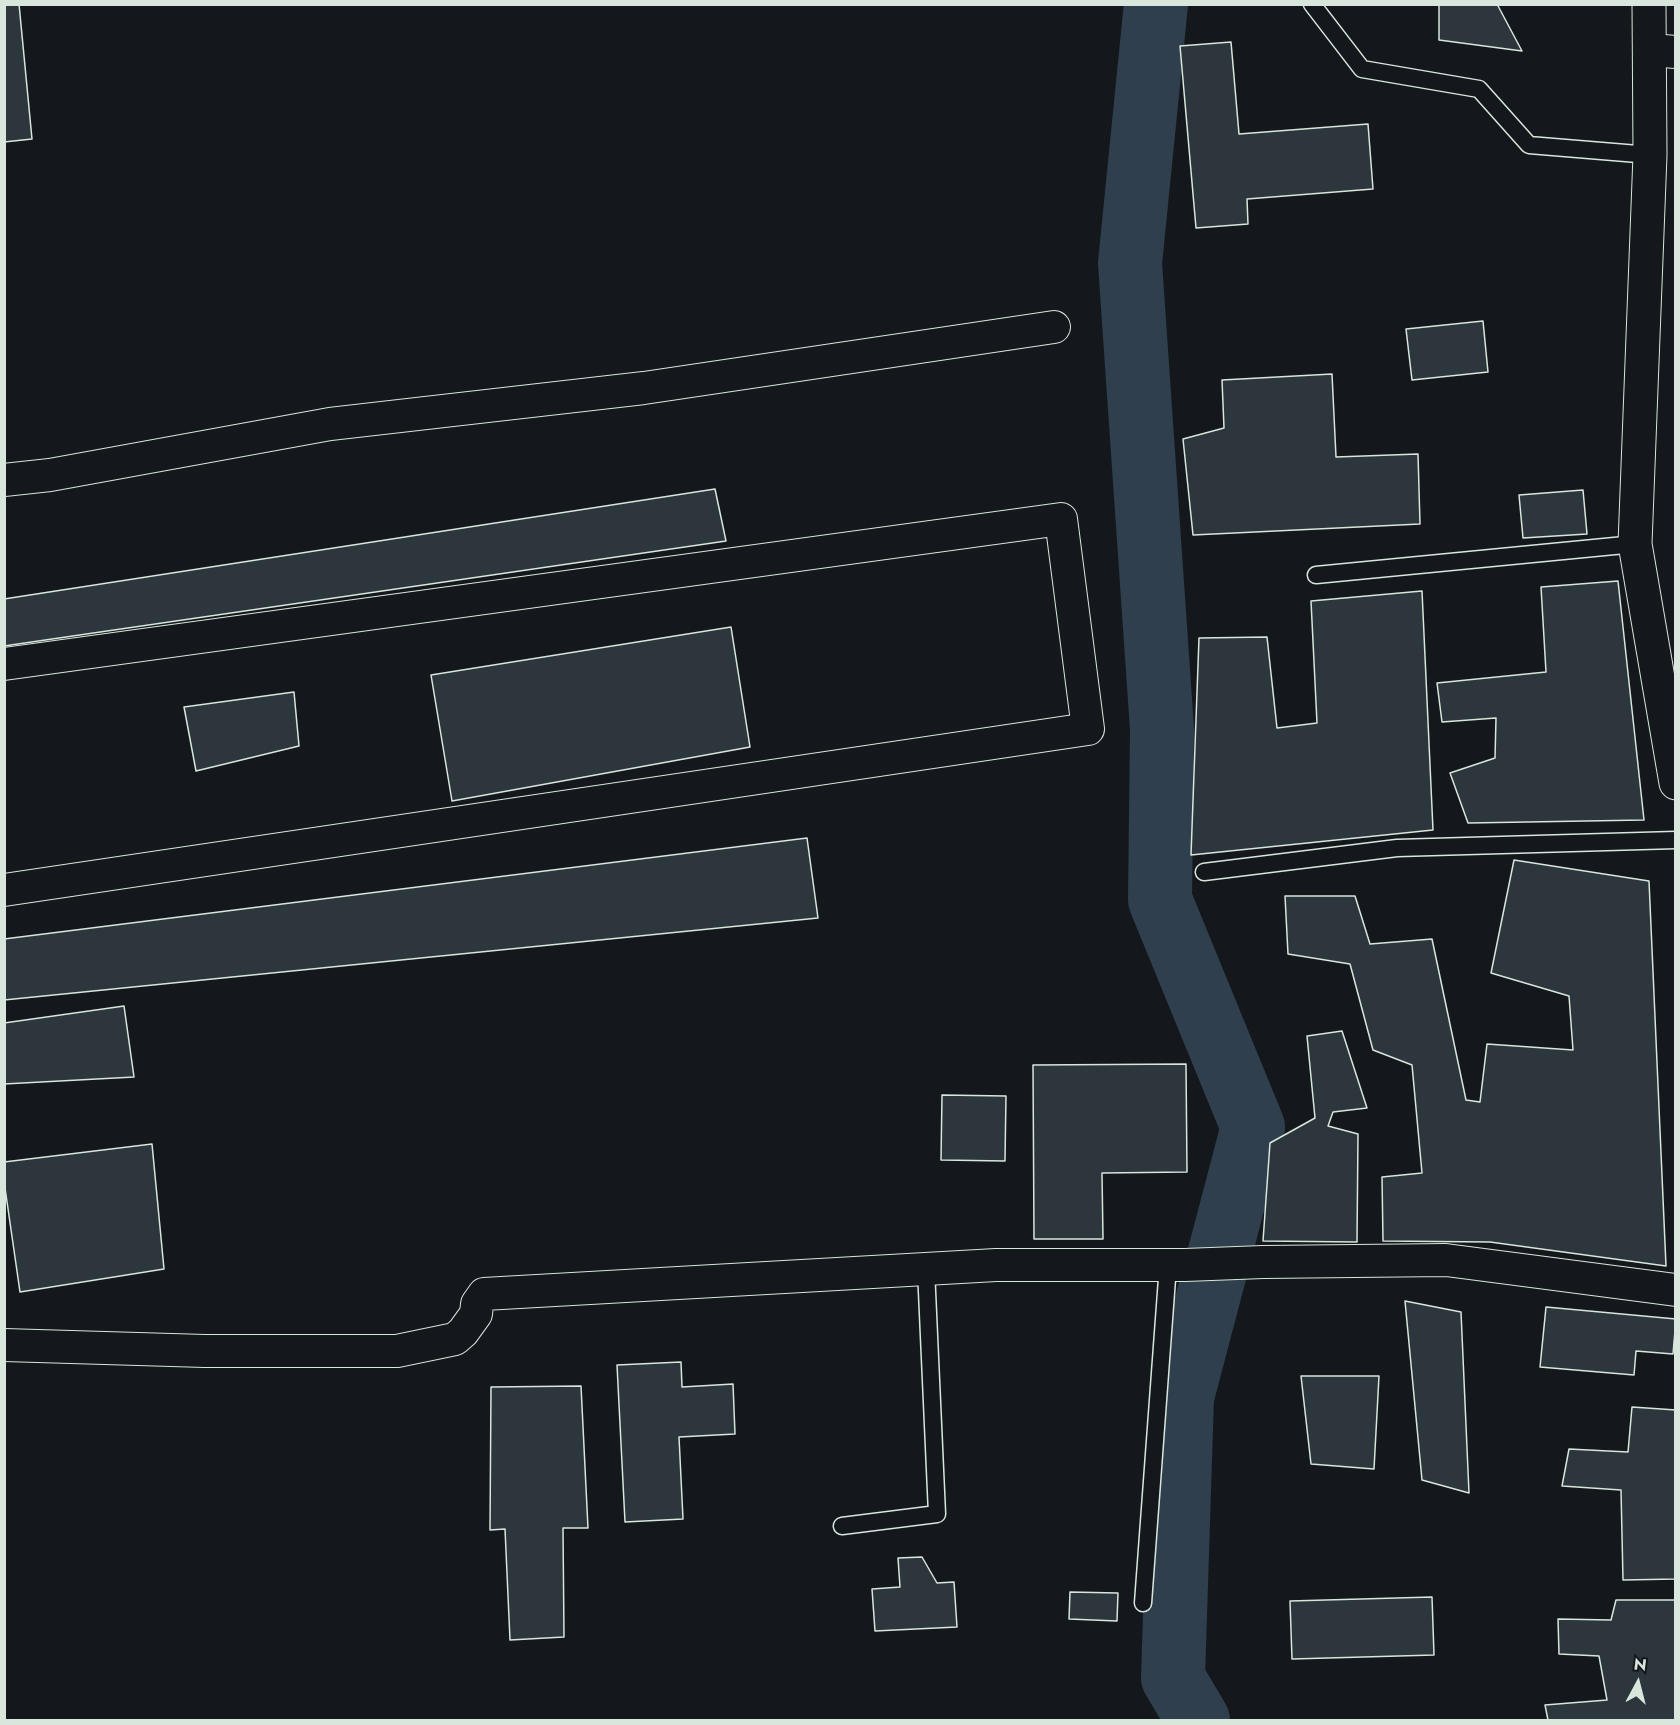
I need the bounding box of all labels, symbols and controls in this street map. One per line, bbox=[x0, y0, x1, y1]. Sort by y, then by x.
text: N bbox=[1633, 1652, 1648, 1677]
north arrow bbox=[1608, 1653, 1668, 1713]

